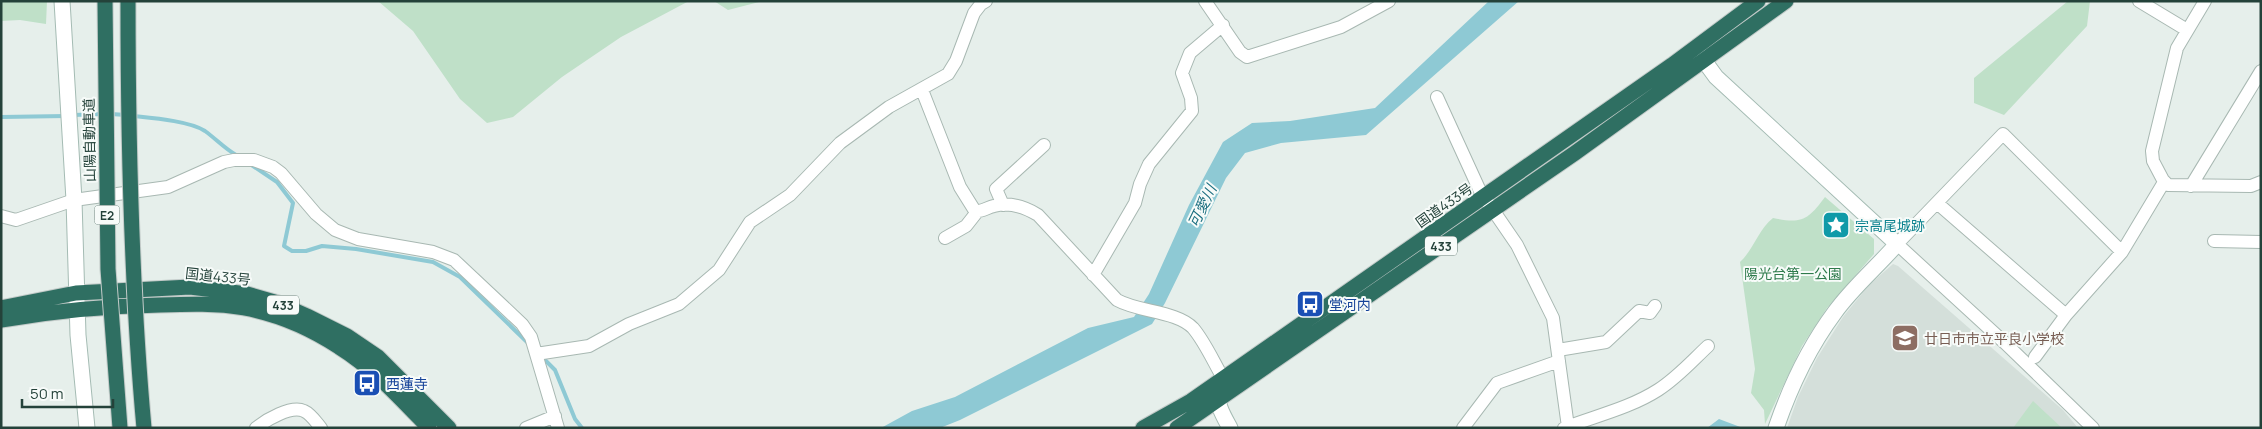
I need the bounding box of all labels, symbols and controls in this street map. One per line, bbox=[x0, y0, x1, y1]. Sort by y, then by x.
street label: 山陽自動車道 bbox=[79, 98, 99, 182]
street label: 国道433号 bbox=[1412, 178, 1476, 232]
water label: 可愛川 bbox=[1183, 179, 1222, 231]
road number: E2 bbox=[94, 206, 120, 224]
place icon: 宗高尾城跡 bbox=[1821, 210, 1851, 240]
place label: 宗高尾城跡 bbox=[1855, 216, 1925, 235]
road number: 433 bbox=[1425, 237, 1457, 256]
street label: 国道433号 bbox=[184, 263, 252, 289]
park label: 陽光台第一公園 bbox=[1744, 264, 1842, 283]
bus stop icon: 堂河内 bbox=[1295, 289, 1325, 319]
place label: 堂河内 bbox=[1329, 295, 1371, 314]
road number: 433 bbox=[267, 296, 299, 314]
school or university icon: 廿日市市立平良小学校 bbox=[1890, 323, 1920, 353]
place label: 廿日市市立平良小学校 bbox=[1924, 329, 2064, 348]
bus stop icon: 西蓮寺 bbox=[352, 368, 382, 398]
place label: 西蓮寺 bbox=[386, 374, 428, 393]
scale bar bbox=[22, 376, 114, 408]
text: 50 m bbox=[30, 383, 64, 404]

